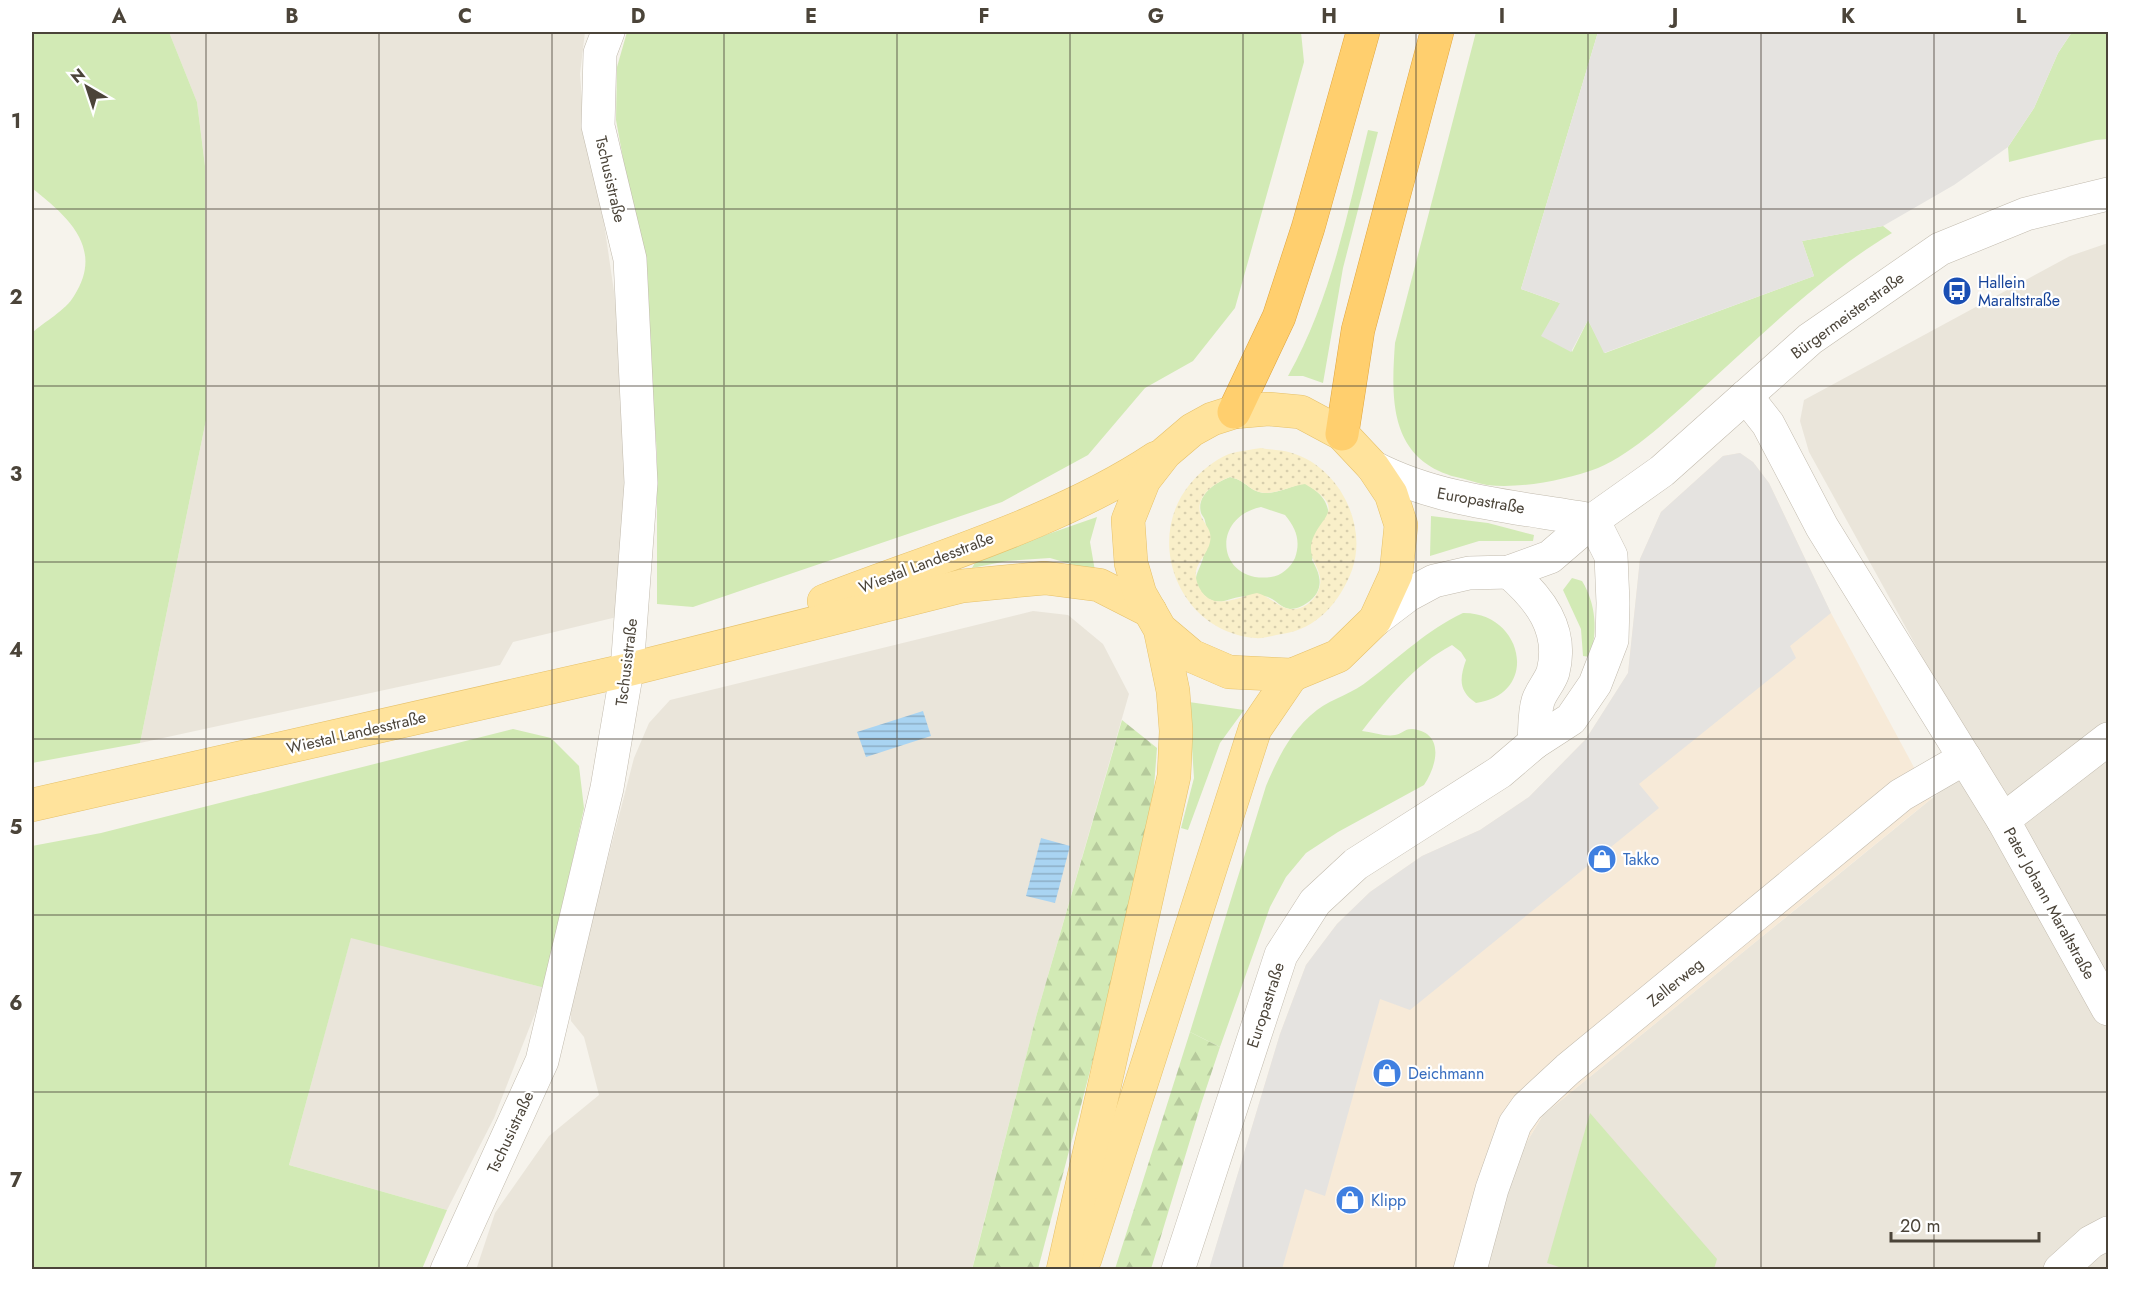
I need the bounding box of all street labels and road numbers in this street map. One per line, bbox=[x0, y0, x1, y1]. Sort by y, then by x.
street label: Tschusistraße bbox=[589, 134, 632, 225]
street label: Bürgermeisterstraße bbox=[1786, 266, 1909, 364]
street label: Europastraße bbox=[1435, 481, 1527, 520]
street label: Wiestal Landesstraße bbox=[856, 526, 997, 599]
street label: Tschusistraße bbox=[610, 617, 643, 707]
street label: Wiestal Landesstraße bbox=[284, 705, 428, 760]
street label: Pater Johann Maraltstraße bbox=[1998, 823, 2101, 983]
street label: Zellerweg bbox=[1642, 953, 1708, 1012]
street label: Europastraße bbox=[1241, 959, 1290, 1051]
street label: Tschusistraße bbox=[481, 1087, 539, 1177]

